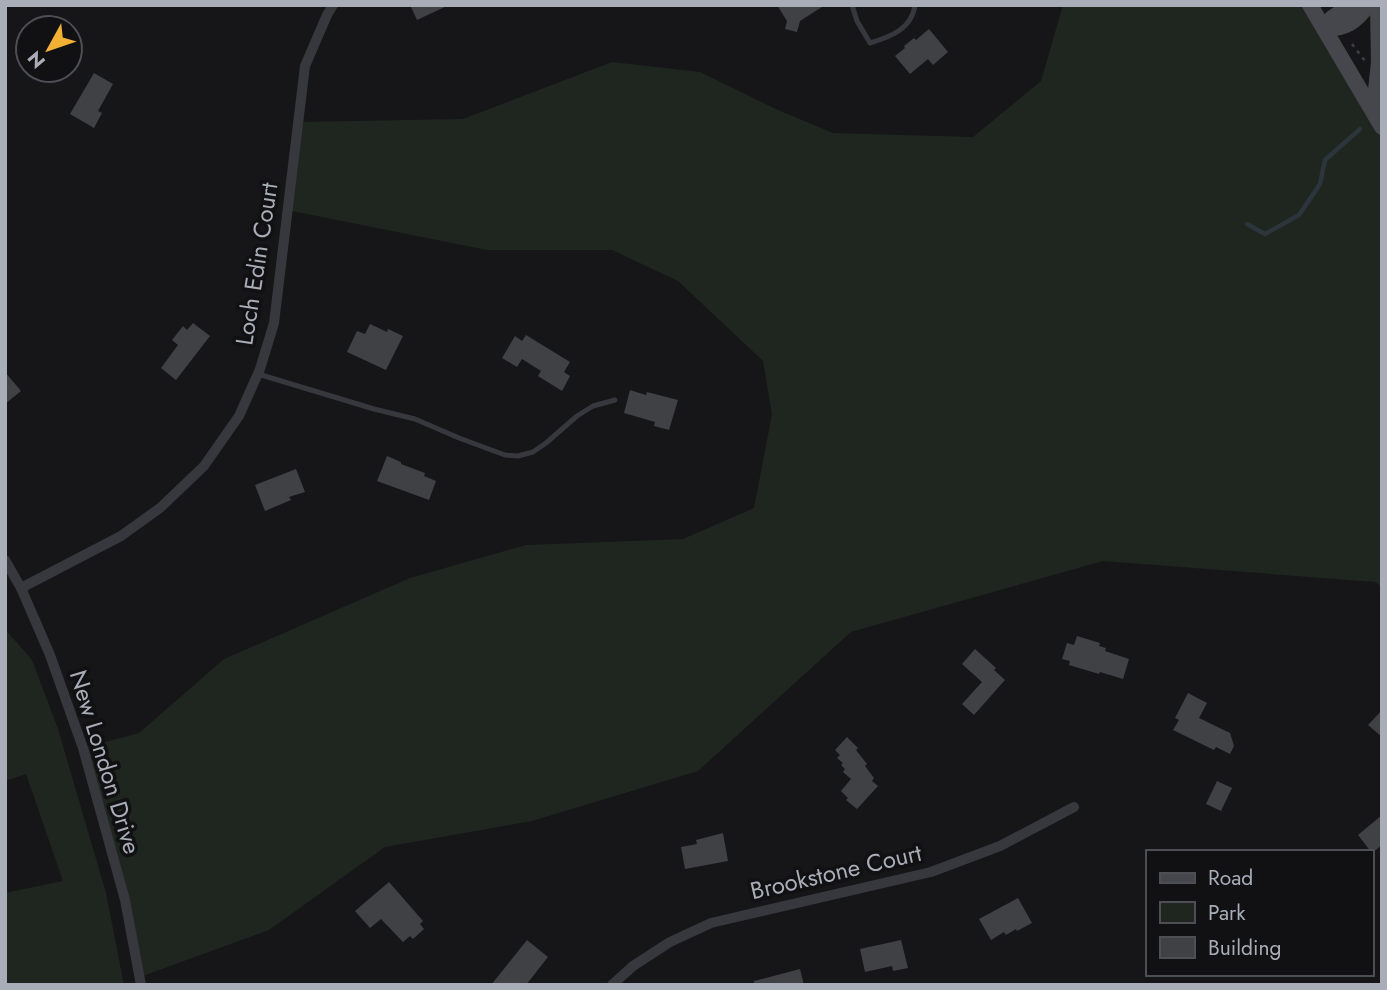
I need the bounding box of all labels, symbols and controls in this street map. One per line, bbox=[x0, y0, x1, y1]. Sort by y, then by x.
north arrow bbox=[14, 14, 84, 84]
text: N bbox=[21, 45, 52, 74]
street label: Loch Edin Court bbox=[226, 180, 287, 348]
street label: New London Drive bbox=[61, 666, 150, 858]
street label: Brookstone Court bbox=[747, 835, 925, 908]
legend bbox=[1146, 850, 1373, 976]
text: Road bbox=[1208, 863, 1253, 893]
text: Park bbox=[1208, 898, 1246, 928]
text: Building bbox=[1208, 933, 1281, 963]

